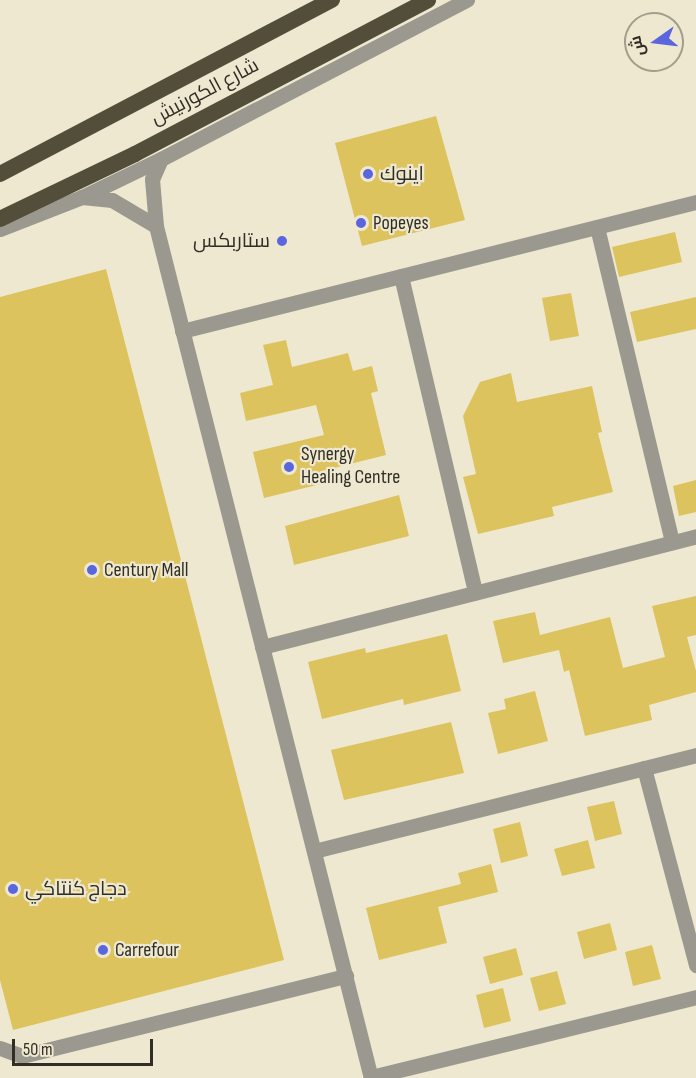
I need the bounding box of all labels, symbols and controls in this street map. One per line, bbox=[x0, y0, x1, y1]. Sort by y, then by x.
north arrow bbox=[624, 12, 684, 72]
text: ش bbox=[626, 34, 650, 58]
street label: شارع الكورنيش bbox=[147, 53, 263, 131]
place label: اينوك bbox=[380, 162, 424, 186]
marker: اينوك bbox=[361, 167, 375, 181]
place label: Popeyes bbox=[373, 211, 429, 235]
marker: Popeyes bbox=[354, 216, 368, 230]
place label: ستاربكس bbox=[193, 229, 270, 253]
marker: ستاربكس bbox=[275, 234, 289, 248]
place label: Synergy Healing Centre bbox=[301, 443, 400, 490]
marker: Synergy Healing Centre bbox=[282, 460, 296, 474]
place label: Century Mall bbox=[104, 558, 189, 582]
marker: Century Mall bbox=[85, 563, 99, 577]
place label: دجاج كنتاكي bbox=[25, 877, 127, 901]
marker: دجاج كنتاكي bbox=[6, 882, 20, 896]
place label: Carrefour bbox=[115, 938, 179, 962]
marker: Carrefour bbox=[96, 943, 110, 957]
scale bar bbox=[15, 1027, 156, 1065]
text: 50 m bbox=[23, 1039, 53, 1060]

